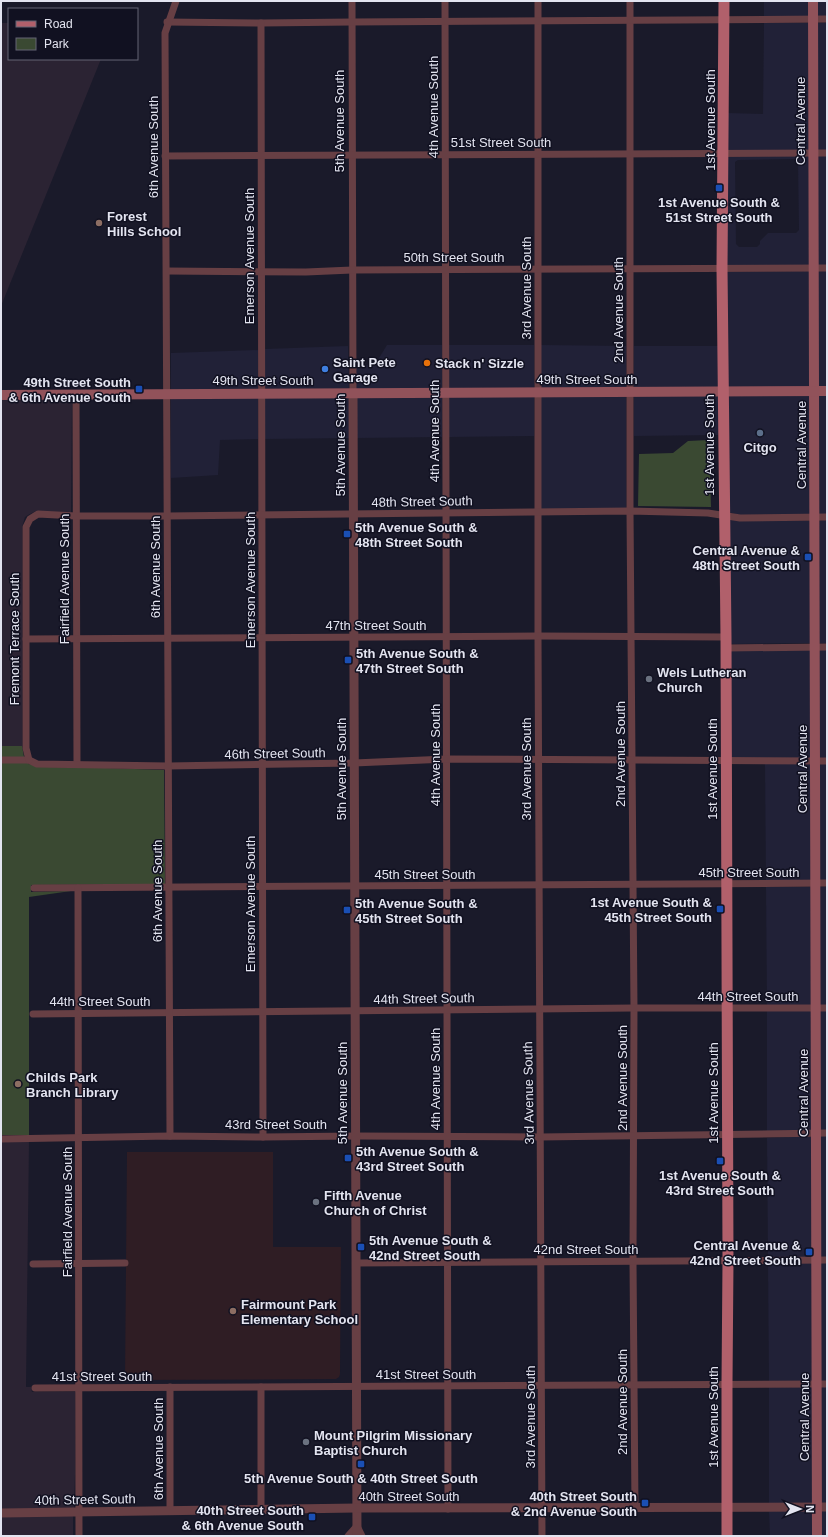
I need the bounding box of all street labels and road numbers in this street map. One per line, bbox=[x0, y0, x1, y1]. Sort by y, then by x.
street label: 4th Avenue South bbox=[426, 56, 441, 158]
street label: 1st Avenue South bbox=[703, 69, 718, 171]
street label: 5th Avenue South bbox=[332, 70, 347, 172]
street label: Central Avenue bbox=[793, 77, 808, 165]
street label: 6th Avenue South bbox=[146, 96, 161, 198]
street label: 51st Street South bbox=[451, 135, 551, 150]
street label: Emerson Avenue South bbox=[242, 188, 257, 324]
street label: 3rd Avenue South bbox=[519, 236, 534, 340]
street label: 50th Street South bbox=[403, 250, 505, 265]
street label: 2nd Avenue South bbox=[611, 257, 626, 363]
street label: 49th Street South bbox=[536, 372, 638, 387]
street label: 49th Street South bbox=[212, 373, 314, 388]
street label: 4th Avenue South bbox=[427, 380, 442, 482]
street label: 5th Avenue South bbox=[333, 394, 348, 496]
street label: 1st Avenue South bbox=[702, 394, 717, 496]
street label: Central Avenue bbox=[794, 401, 809, 489]
street label: 48th Street South bbox=[371, 493, 473, 510]
street label: Emerson Avenue South bbox=[243, 512, 258, 648]
street label: Fairfield Avenue South bbox=[57, 514, 72, 644]
street label: 6th Avenue South bbox=[148, 516, 163, 618]
street label: Fremont Terrace South bbox=[7, 573, 22, 705]
street label: 47th Street South bbox=[325, 618, 427, 633]
street label: 2nd Avenue South bbox=[613, 701, 628, 807]
street label: 4th Avenue South bbox=[428, 704, 443, 806]
street label: 3rd Avenue South bbox=[519, 717, 534, 821]
street label: 5th Avenue South bbox=[334, 718, 349, 820]
street label: 1st Avenue South bbox=[705, 718, 720, 820]
street label: Central Avenue bbox=[795, 725, 810, 813]
street label: 46th Street South bbox=[224, 745, 326, 762]
street label: Emerson Avenue South bbox=[243, 836, 258, 972]
street label: 6th Avenue South bbox=[150, 840, 165, 942]
street label: 45th Street South bbox=[698, 865, 800, 880]
street label: 45th Street South bbox=[374, 867, 476, 882]
street label: 44th Street South bbox=[697, 989, 799, 1004]
street label: 44th Street South bbox=[373, 990, 475, 1007]
street label: 44th Street South bbox=[49, 994, 151, 1009]
street label: 2nd Avenue South bbox=[615, 1025, 630, 1131]
street label: 4th Avenue South bbox=[428, 1028, 443, 1130]
street label: 3rd Avenue South bbox=[520, 1041, 537, 1145]
street label: 5th Avenue South bbox=[335, 1042, 350, 1144]
street label: 1st Avenue South bbox=[706, 1042, 721, 1144]
street label: Central Avenue bbox=[796, 1049, 811, 1137]
street label: 43rd Street South bbox=[225, 1117, 327, 1132]
street label: Fairfield Avenue South bbox=[60, 1147, 75, 1277]
street label: 42nd Street South bbox=[534, 1242, 638, 1257]
street label: 2nd Avenue South bbox=[615, 1349, 630, 1455]
street label: 3rd Avenue South bbox=[523, 1365, 538, 1469]
street label: 1st Avenue South bbox=[706, 1366, 721, 1468]
street label: 41st Street South bbox=[376, 1367, 476, 1382]
street label: 41st Street South bbox=[52, 1369, 152, 1384]
street label: Central Avenue bbox=[797, 1373, 812, 1461]
street label: 6th Avenue South bbox=[151, 1398, 166, 1500]
street label: 40th Street South bbox=[358, 1489, 460, 1504]
street label: 40th Street South bbox=[34, 1491, 136, 1508]

